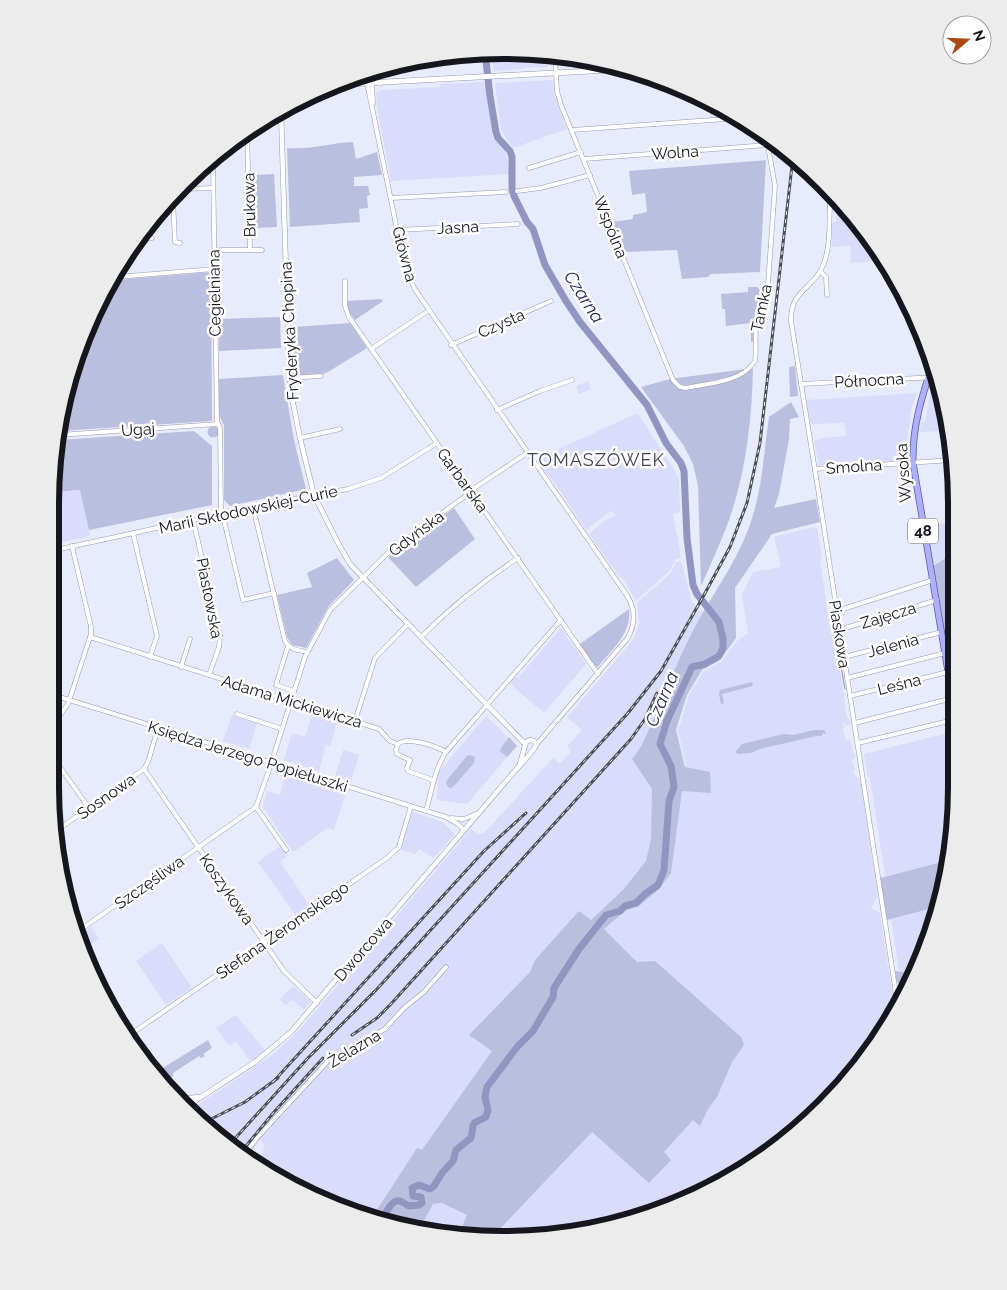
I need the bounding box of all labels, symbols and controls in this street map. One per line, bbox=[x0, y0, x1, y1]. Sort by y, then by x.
north arrow bbox=[942, 15, 992, 65]
text: N bbox=[970, 28, 989, 43]
street label: Wolna bbox=[651, 141, 699, 164]
street label: Brukowa bbox=[239, 173, 260, 237]
street label: Wspólna bbox=[589, 193, 632, 261]
street label: Jasna bbox=[437, 217, 480, 238]
street label: Główna bbox=[388, 224, 421, 284]
street label: Cegielniana bbox=[204, 249, 225, 337]
street label: Fryderyka Chopina bbox=[276, 261, 303, 401]
water label: Czarna bbox=[560, 267, 609, 327]
street label: Tamka bbox=[747, 282, 776, 334]
street label: Czysta bbox=[475, 305, 528, 342]
street label: Północna bbox=[834, 369, 904, 392]
street label: Ugaj bbox=[120, 419, 156, 440]
street label: Wysoka bbox=[892, 443, 915, 503]
street label: Garbarska bbox=[433, 444, 492, 516]
district label: TOMASZÓWEK bbox=[527, 448, 665, 470]
street label: Smolna bbox=[825, 455, 883, 478]
street label: Marii Skłodowskiej-Curie bbox=[157, 481, 339, 538]
street label: Gdyńska bbox=[385, 506, 448, 560]
road number: 48 bbox=[908, 518, 938, 544]
street label: Piastowska bbox=[192, 556, 227, 640]
street label: Zajęcza bbox=[858, 598, 918, 633]
street label: Piaskowa bbox=[825, 599, 854, 669]
street label: Jelenia bbox=[865, 630, 921, 661]
water label: Czarna bbox=[641, 668, 683, 730]
street label: Leśna bbox=[875, 670, 923, 699]
street label: Adama Mickiewicza bbox=[219, 671, 364, 732]
street label: Księdza Jerzego Popiełuszki bbox=[146, 717, 350, 796]
street label: Sosnowa bbox=[73, 769, 139, 823]
street label: Koszykowa bbox=[195, 850, 258, 928]
street label: Szczęśliwa bbox=[111, 852, 188, 913]
street label: Stefana Żeromskiego bbox=[212, 877, 352, 983]
street label: Dworcowa bbox=[330, 913, 396, 985]
street label: Żelazna bbox=[324, 1024, 384, 1072]

